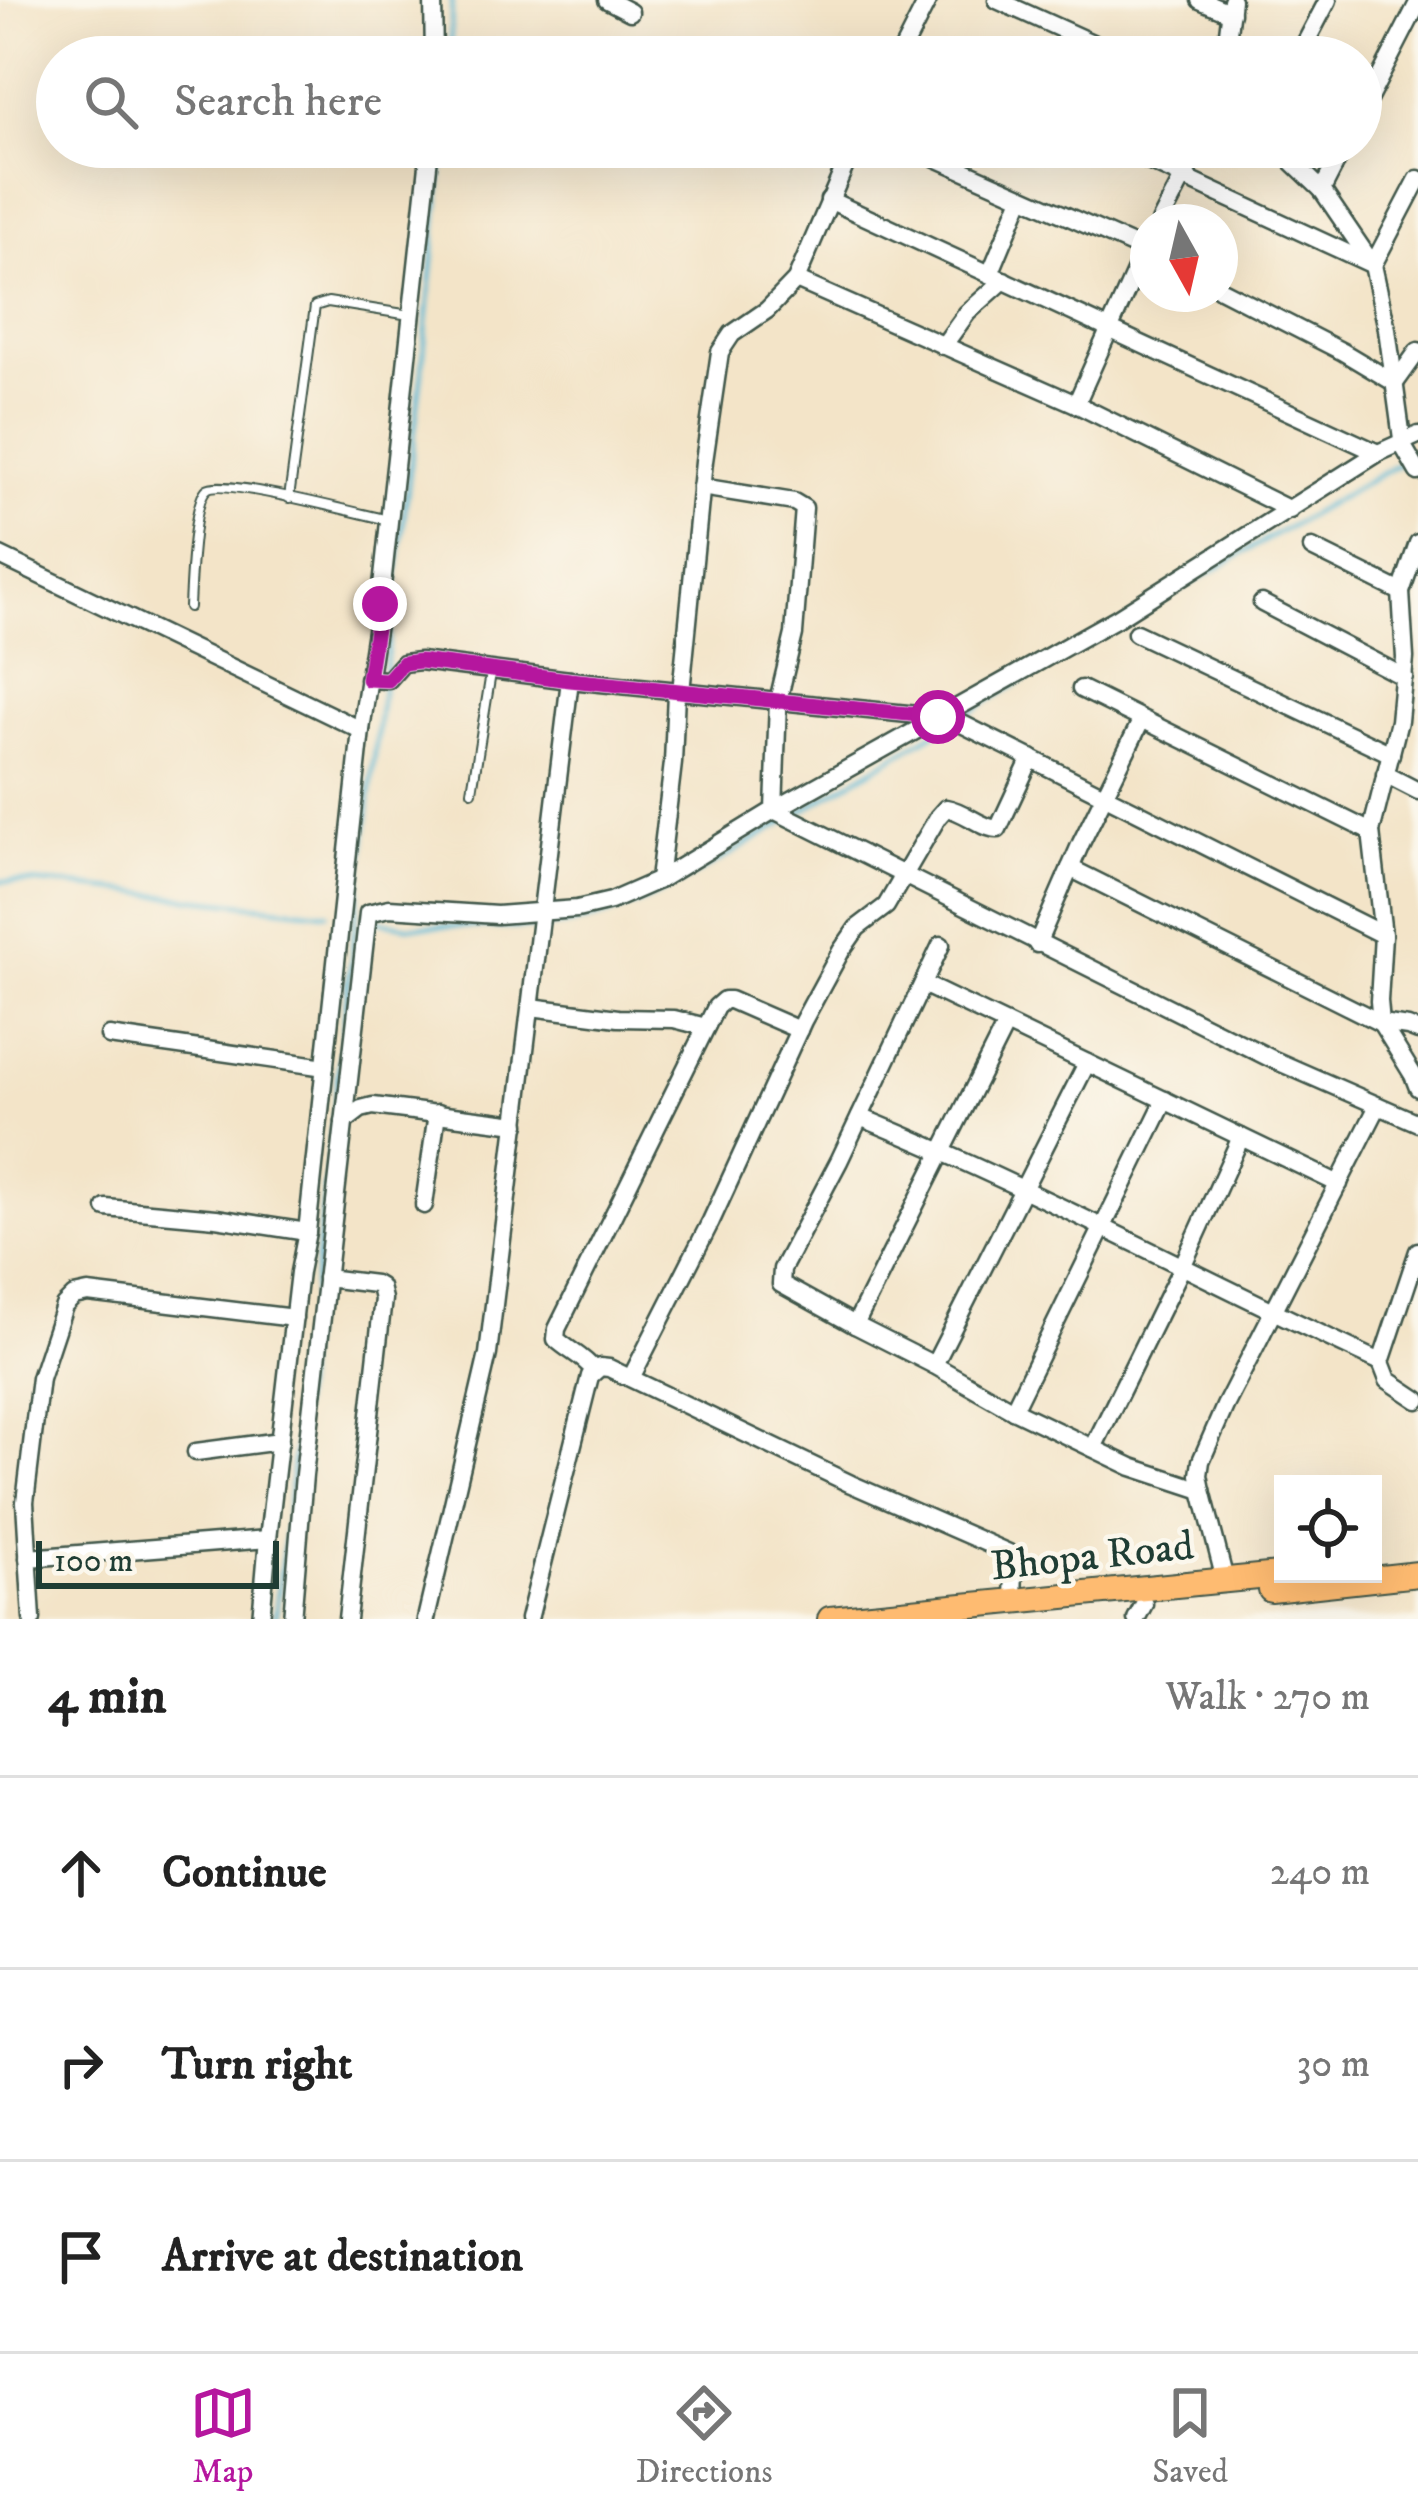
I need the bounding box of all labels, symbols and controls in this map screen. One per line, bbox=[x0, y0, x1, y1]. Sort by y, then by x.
search box bbox=[36, 36, 1382, 168]
icon: search bbox=[78, 69, 144, 135]
text: Search here bbox=[174, 74, 382, 130]
north arrow bbox=[1130, 204, 1238, 312]
route end bbox=[353, 577, 407, 631]
route start bbox=[911, 690, 965, 744]
map controls bbox=[1274, 1475, 1382, 1583]
button: locate bbox=[1274, 1475, 1382, 1583]
street label: Bhopa Road bbox=[988, 1520, 1196, 1593]
scale bar bbox=[36, 1535, 279, 1588]
text: 100 m bbox=[54, 1541, 133, 1582]
text: 4 min bbox=[48, 1665, 166, 1729]
text: Walk · 270 m bbox=[1165, 1673, 1370, 1722]
icon: ahead bbox=[48, 1840, 114, 1906]
text: Continue bbox=[162, 1845, 327, 1901]
text: 240 m bbox=[1270, 1848, 1370, 1897]
icon: right bbox=[48, 2032, 114, 2098]
text: Turn right bbox=[162, 2037, 352, 2093]
text: 30 m bbox=[1297, 2040, 1370, 2089]
icon: arrive bbox=[48, 2224, 114, 2290]
text: Arrive at destination bbox=[162, 2229, 523, 2285]
tab: Map bbox=[190, 2380, 256, 2493]
tab: Directions bbox=[636, 2380, 772, 2493]
tab: Saved bbox=[1152, 2380, 1228, 2493]

